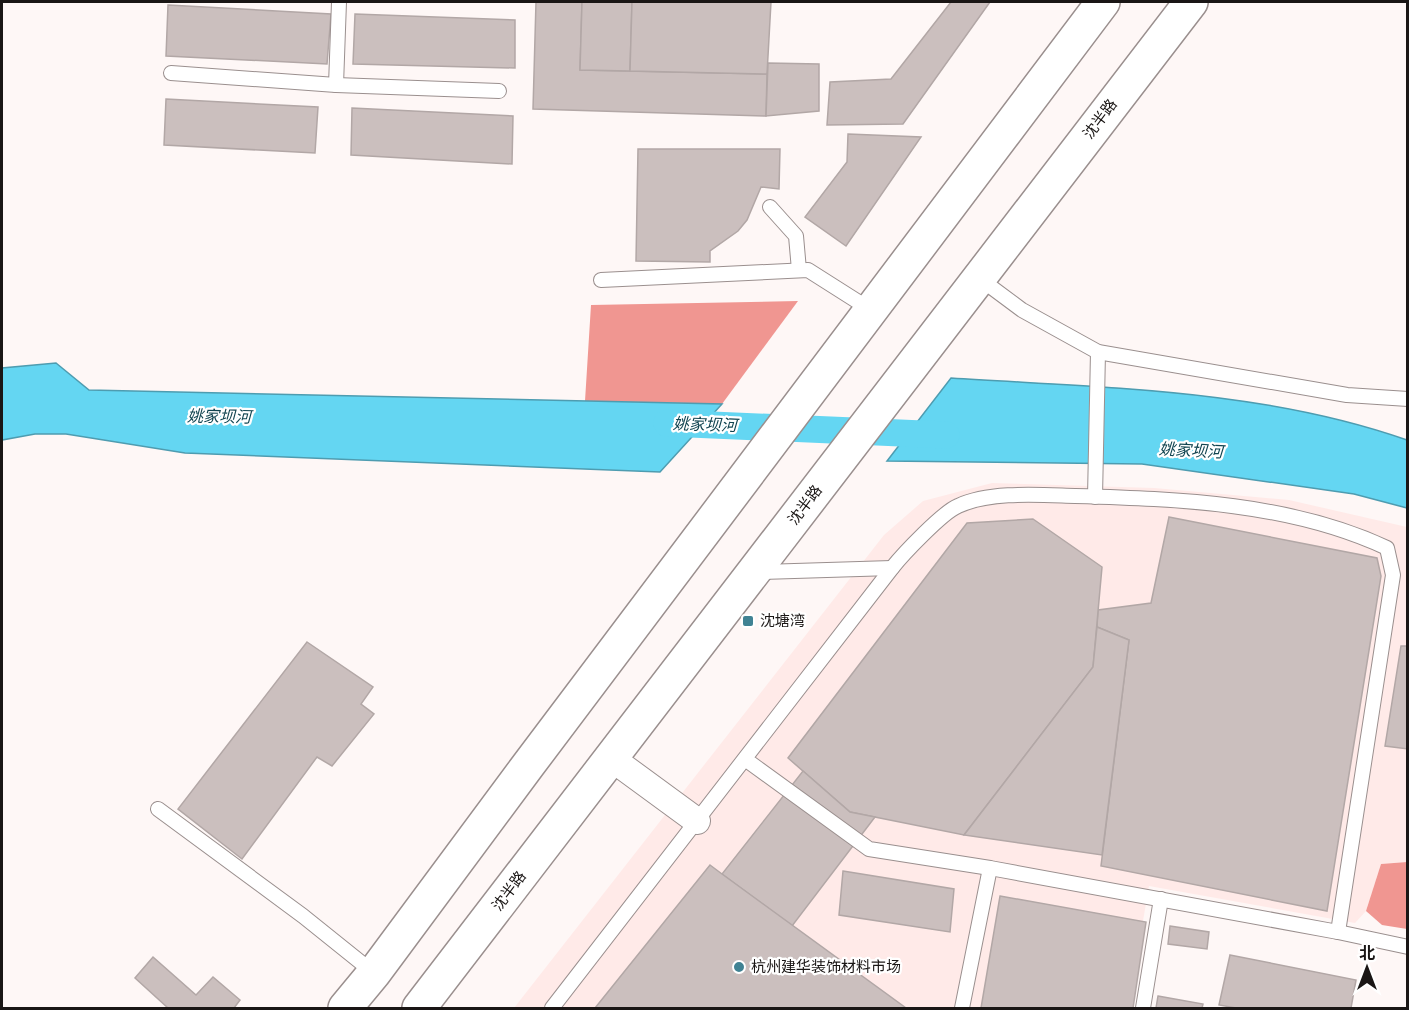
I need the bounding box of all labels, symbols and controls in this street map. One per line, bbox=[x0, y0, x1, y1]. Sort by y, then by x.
street label: 沈半路 bbox=[1079, 96, 1120, 142]
water label: 姚家坝河 bbox=[187, 407, 254, 426]
water label: 姚家坝河 bbox=[673, 415, 740, 434]
water label: 姚家坝河 bbox=[1159, 440, 1226, 461]
street label: 沈半路 bbox=[784, 482, 825, 528]
place label: 沈塘湾 bbox=[760, 612, 805, 629]
marker: 沈塘湾 bbox=[741, 614, 755, 628]
street label: 沈半路 bbox=[488, 868, 529, 914]
north arrow bbox=[1337, 938, 1397, 998]
text: 北 bbox=[1359, 945, 1375, 962]
place label: 杭州建华装饰材料市场 bbox=[751, 958, 901, 975]
marker: 杭州建华装饰材料市场 bbox=[732, 960, 746, 974]

